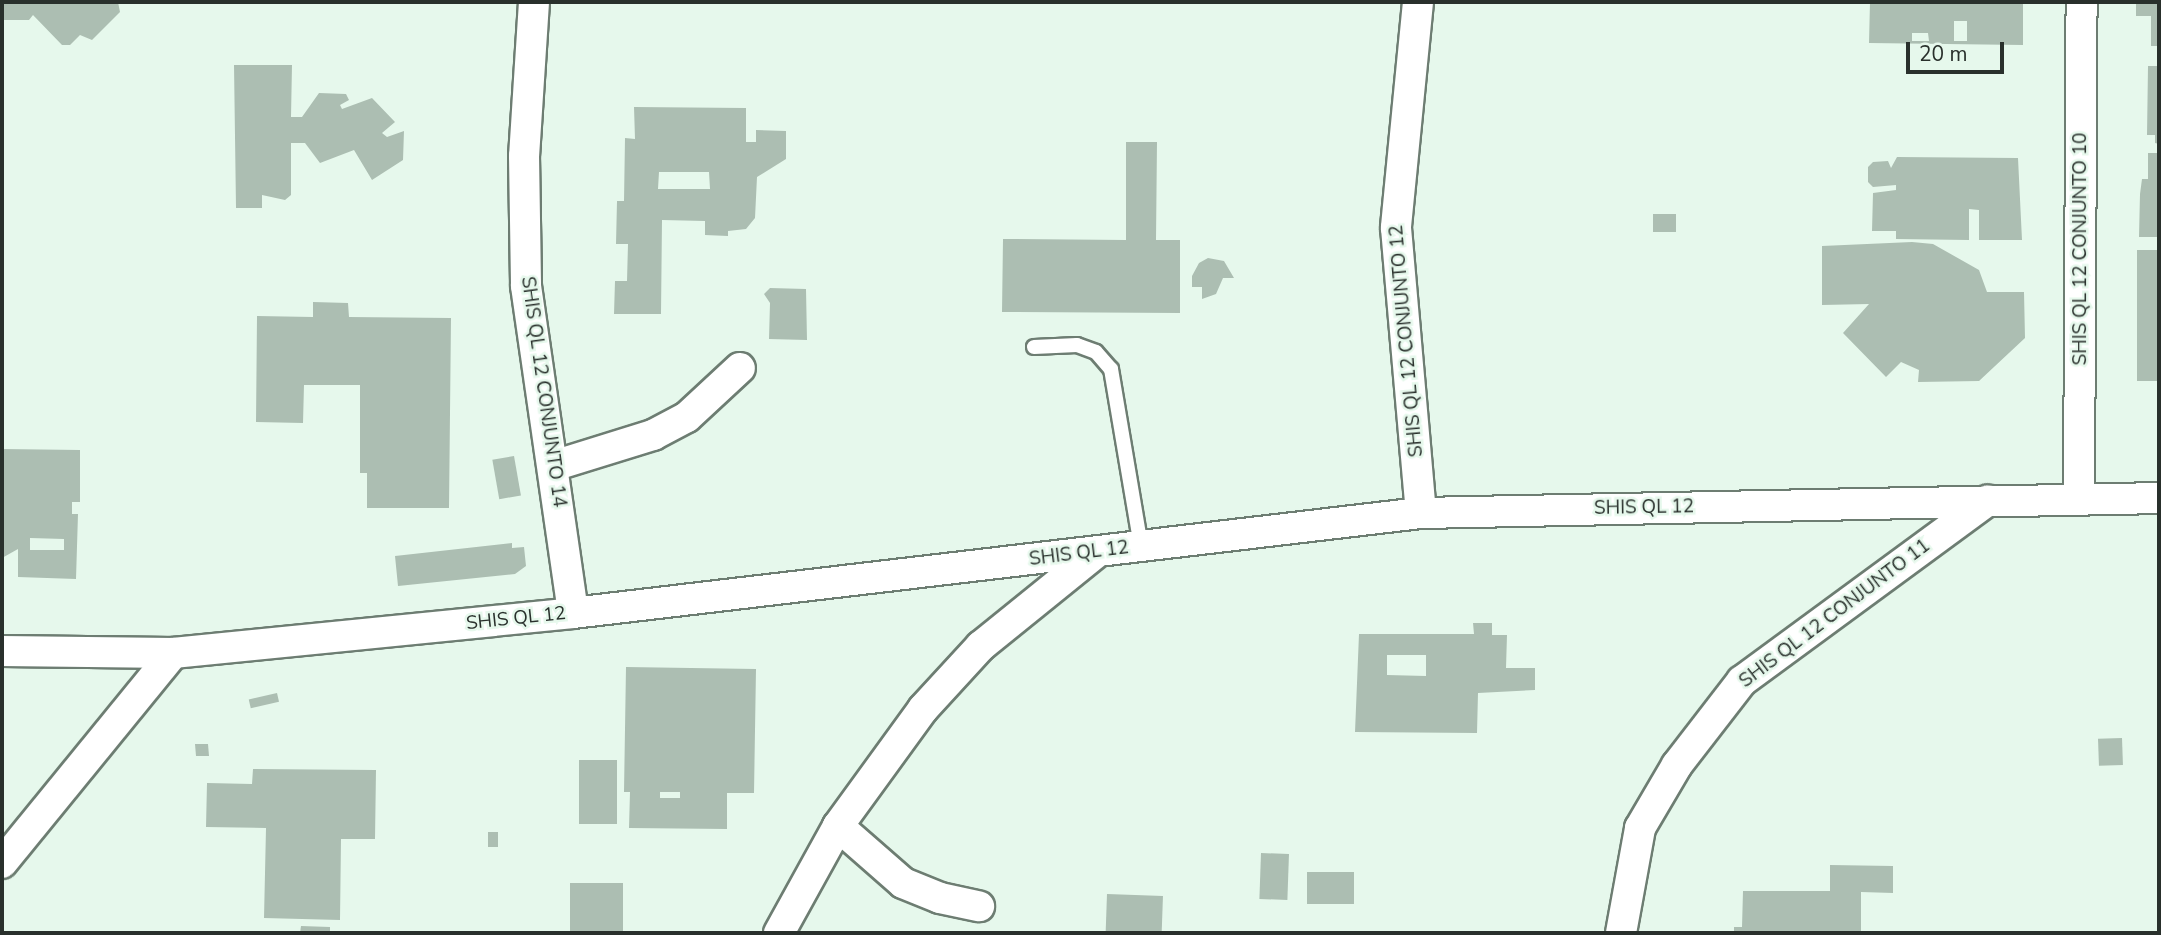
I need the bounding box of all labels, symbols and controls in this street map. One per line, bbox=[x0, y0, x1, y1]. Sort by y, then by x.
scale bar bbox=[1909, 28, 2007, 72]
text: 20 m bbox=[1919, 40, 1968, 68]
street label: SHIS QL 12 CONJUNTO 10 bbox=[2070, 133, 2092, 365]
street label: SHIS QL 12 CONJUNTO 12 bbox=[1385, 224, 1429, 458]
street label: SHIS QL 12 CONJUNTO 14 bbox=[516, 275, 570, 509]
street label: SHIS QL 12 bbox=[1594, 496, 1694, 520]
street label: SHIS QL 12 CONJUNTO 11 bbox=[1735, 535, 1935, 693]
street label: SHIS QL 12 bbox=[1028, 537, 1130, 571]
street label: SHIS QL 12 bbox=[465, 602, 567, 636]

